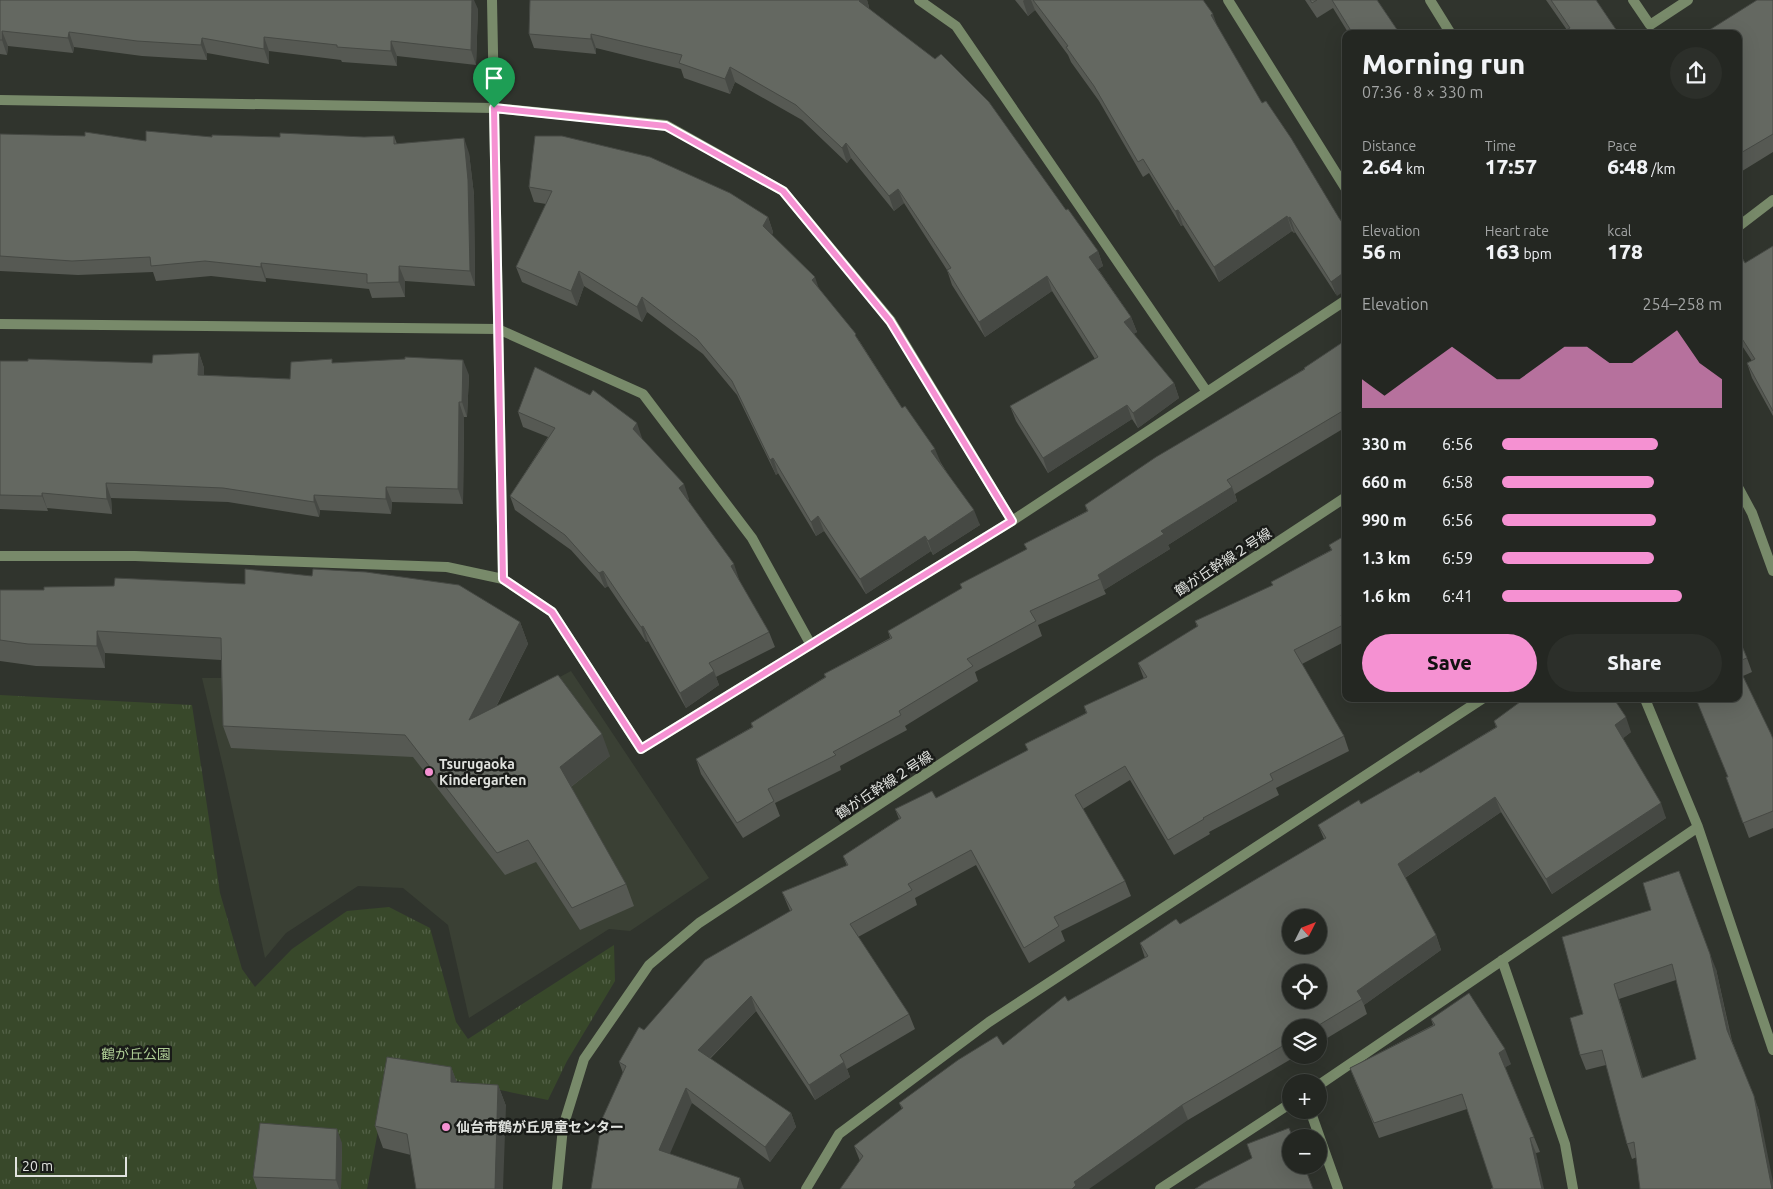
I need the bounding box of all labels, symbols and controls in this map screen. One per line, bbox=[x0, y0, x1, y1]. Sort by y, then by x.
button: share bbox=[1670, 47, 1722, 99]
text: Morning run bbox=[1362, 48, 1525, 79]
pin bbox=[473, 57, 515, 108]
icon: arrive bbox=[480, 64, 508, 92]
text: 07:36 · 8 × 330 m bbox=[1362, 83, 1483, 101]
text: Distance bbox=[1362, 138, 1416, 154]
text: Time bbox=[1485, 138, 1516, 154]
text: Pace bbox=[1607, 138, 1637, 154]
text: 2.64 bbox=[1362, 154, 1403, 178]
text: 17:57 bbox=[1485, 154, 1537, 178]
text: 6:48 bbox=[1607, 154, 1648, 178]
text: km bbox=[1403, 161, 1425, 177]
text: /km bbox=[1648, 161, 1676, 177]
text: Elevation bbox=[1362, 223, 1420, 239]
text: Heart rate bbox=[1485, 223, 1549, 239]
text: kcal bbox=[1607, 223, 1632, 239]
text: 56 bbox=[1362, 239, 1386, 263]
text: 163 bbox=[1485, 239, 1520, 263]
text: 178 bbox=[1607, 239, 1643, 263]
text: m bbox=[1386, 246, 1401, 262]
text: bpm bbox=[1520, 246, 1552, 262]
text: Elevation bbox=[1362, 295, 1429, 313]
text: 254–258 m bbox=[1642, 295, 1722, 313]
text: 330 m bbox=[1362, 435, 1407, 453]
text: 6:56 bbox=[1442, 435, 1473, 453]
text: 660 m bbox=[1362, 473, 1407, 491]
text: 6:58 bbox=[1442, 473, 1473, 491]
text: 990 m bbox=[1362, 511, 1407, 529]
text: 6:56 bbox=[1442, 511, 1473, 529]
street label: 鶴が丘幹線２号線 bbox=[1172, 525, 1274, 599]
text: 1.3 km bbox=[1362, 549, 1411, 567]
text: 6:59 bbox=[1442, 549, 1473, 567]
text: 1.6 km bbox=[1362, 587, 1411, 605]
text: 6:41 bbox=[1442, 587, 1473, 605]
button: Save bbox=[1362, 634, 1537, 692]
button: Share bbox=[1547, 634, 1722, 692]
street label: 鶴が丘幹線２号線 bbox=[833, 748, 935, 822]
place label: Tsurugaoka Kindergarten bbox=[439, 756, 526, 788]
marker: Tsurugaoka Kindergarten bbox=[423, 766, 435, 778]
north arrow bbox=[1282, 909, 1328, 954]
map controls bbox=[1282, 909, 1327, 1174]
button: locate bbox=[1282, 964, 1327, 1009]
button: layers bbox=[1282, 1019, 1327, 1064]
park label: 鶴が丘公園 bbox=[101, 1046, 171, 1062]
button: + bbox=[1282, 1074, 1327, 1119]
place label: 仙台市鶴が丘児童センター bbox=[456, 1119, 624, 1135]
marker: 仙台市鶴が丘児童センター bbox=[440, 1121, 452, 1133]
button: − bbox=[1282, 1129, 1327, 1174]
scale bar bbox=[15, 1154, 128, 1177]
text: 20 m bbox=[22, 1158, 53, 1174]

